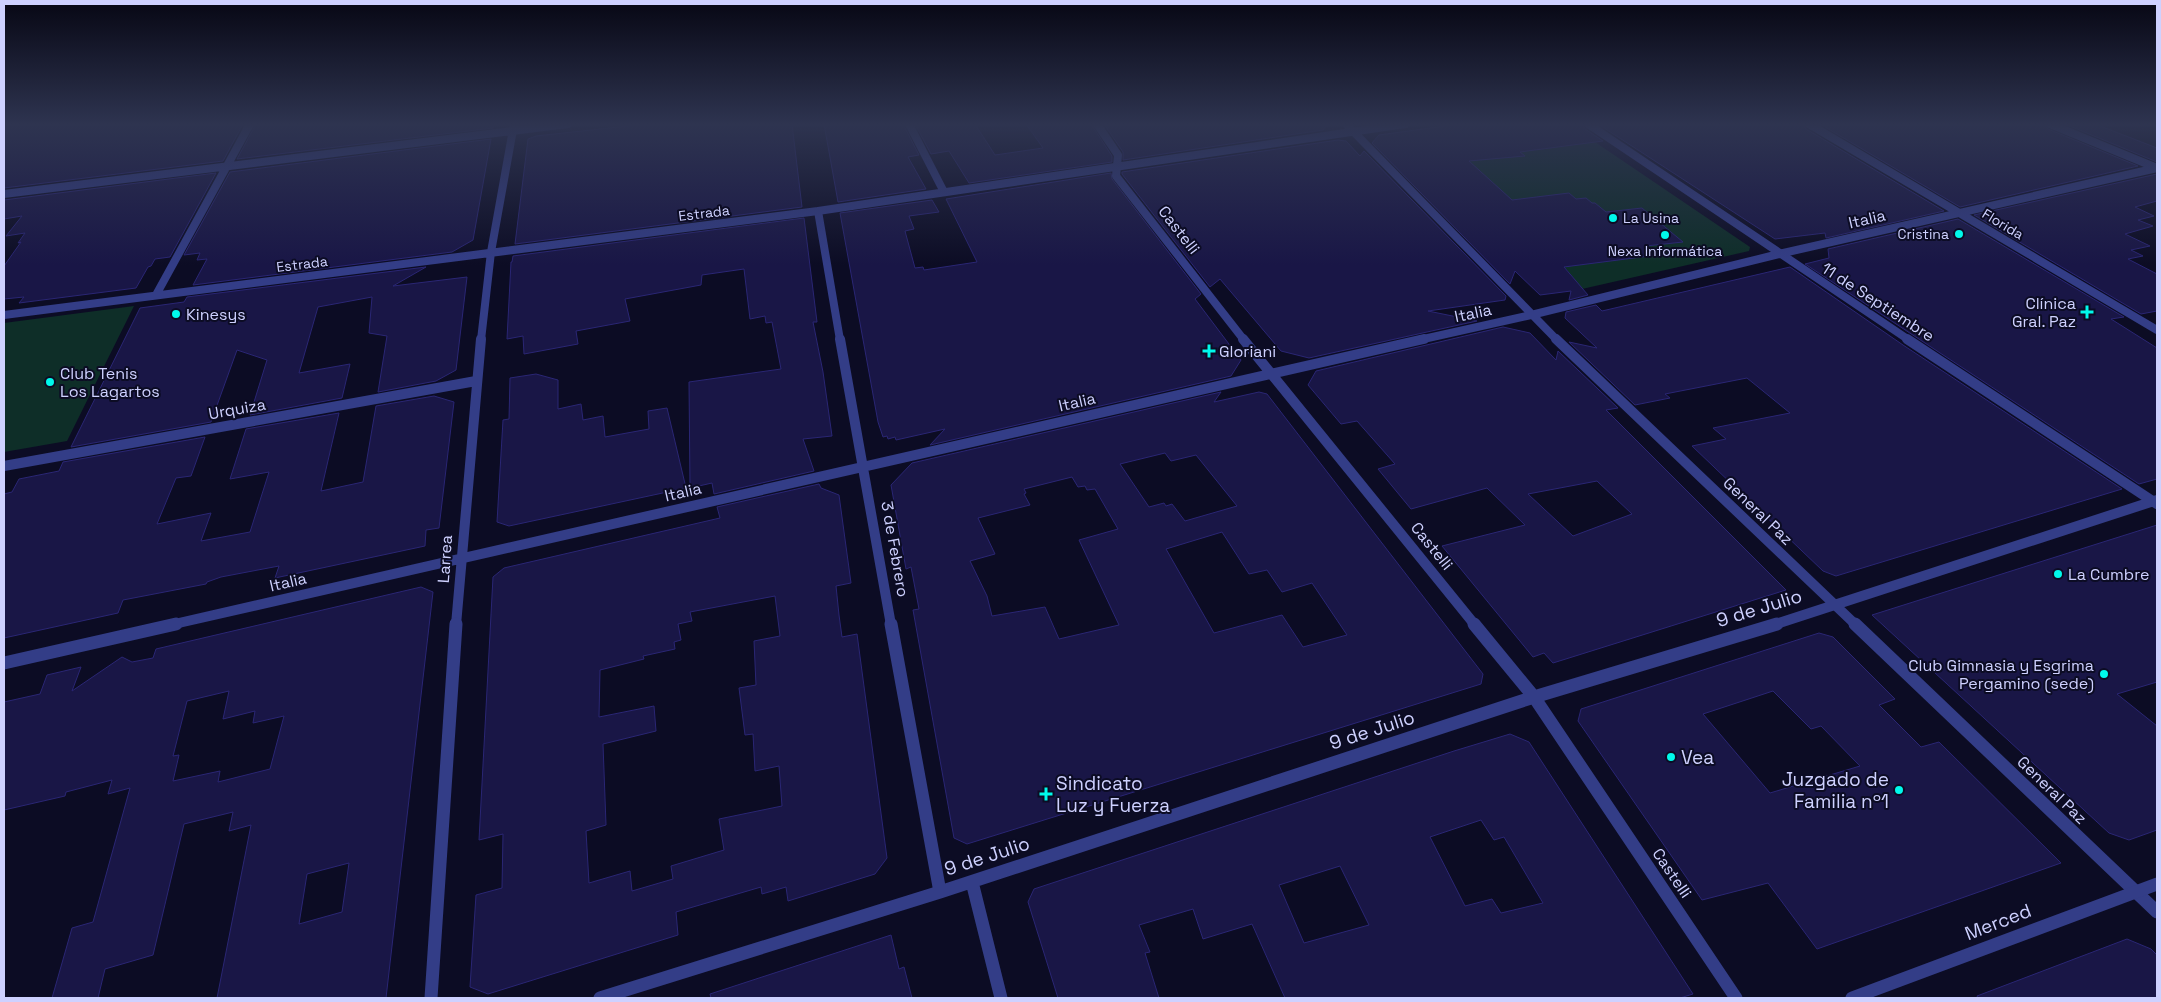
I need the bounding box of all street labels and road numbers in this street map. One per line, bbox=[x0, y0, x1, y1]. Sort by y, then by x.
street label: Estrada bbox=[677, 201, 731, 225]
street label: Castelli bbox=[1153, 201, 1205, 259]
street label: Italia bbox=[1846, 205, 1888, 233]
street label: Florida bbox=[1979, 205, 2027, 243]
street label: Estrada bbox=[275, 252, 329, 276]
street label: 11 de Septiembre bbox=[1817, 258, 1939, 346]
street label: Italia bbox=[1452, 299, 1494, 327]
street label: Italia bbox=[1056, 388, 1098, 416]
street label: Urquiza bbox=[207, 394, 267, 424]
street label: General Paz bbox=[1719, 472, 1797, 550]
street label: Italia bbox=[662, 478, 704, 506]
street label: 3 de Febrero bbox=[876, 499, 914, 599]
street label: Castelli bbox=[1406, 518, 1458, 574]
street label: Larrea bbox=[433, 534, 457, 584]
street label: Italia bbox=[267, 568, 309, 596]
street label: 9 de Julio bbox=[1713, 583, 1805, 633]
street label: 9 de Julio bbox=[1326, 704, 1418, 756]
street label: General Paz bbox=[2013, 751, 2091, 829]
street label: 9 de Julio bbox=[941, 830, 1033, 882]
street label: Castelli bbox=[1648, 844, 1696, 902]
street label: Merced bbox=[1961, 898, 2035, 946]

